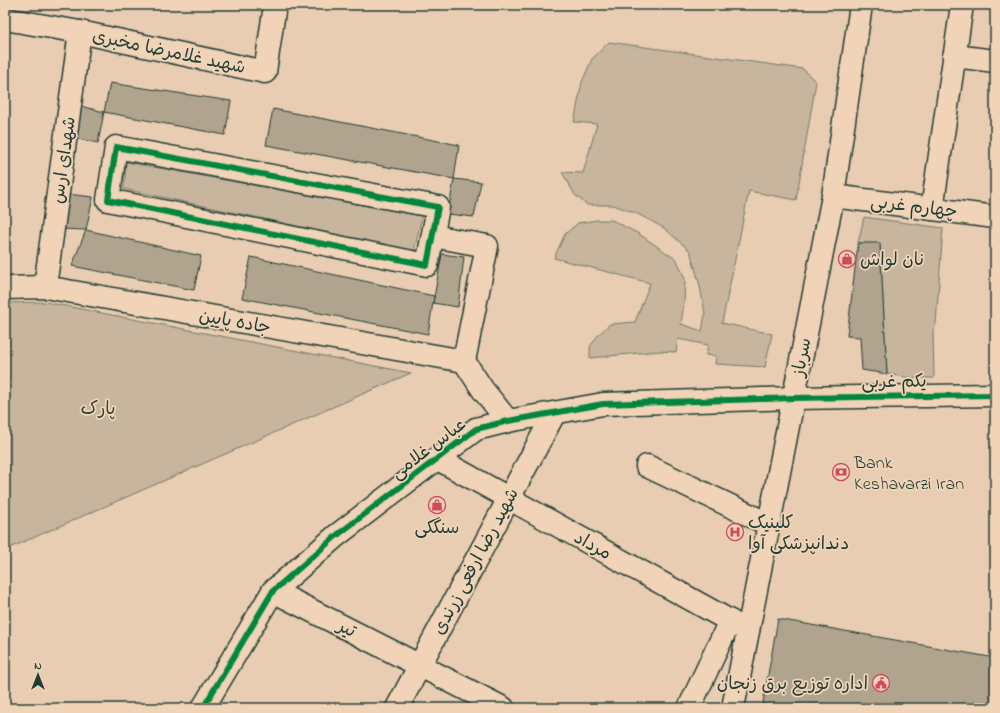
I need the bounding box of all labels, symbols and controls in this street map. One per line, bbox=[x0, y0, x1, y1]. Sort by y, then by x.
street label: شهید غلامرضا مخبری bbox=[90, 24, 248, 82]
street label: شهدای ارس bbox=[46, 115, 84, 205]
street label: چهارم غربی bbox=[869, 190, 959, 226]
place label: نان لواش bbox=[860, 248, 924, 274]
shop icon: نان لواش bbox=[837, 249, 857, 269]
street label: جاده پایین bbox=[197, 304, 273, 342]
street label: سرباز bbox=[786, 336, 819, 381]
street label: یکم غربی bbox=[861, 369, 927, 397]
park label: پارک bbox=[81, 397, 115, 423]
street label: عباس غلامی bbox=[386, 413, 472, 487]
place label: Bank Keshavarzi Iran bbox=[853, 451, 964, 498]
bank icon: Bank Keshavarzi Iran bbox=[831, 462, 851, 482]
street label: شهید رضا ارفعی زرندی bbox=[427, 484, 527, 640]
shop icon: سنگکی bbox=[427, 495, 447, 515]
place label: کلینیک دندانپزشکی آوا bbox=[748, 511, 849, 558]
place label: سنگکی bbox=[415, 516, 459, 542]
hospital icon: کلینیک دندانپزشکی آوا bbox=[725, 522, 745, 542]
street label: مرداد bbox=[568, 526, 616, 568]
street label: تیر bbox=[330, 613, 361, 646]
north arrow bbox=[18, 655, 58, 695]
text: N bbox=[34, 658, 42, 674]
place label: اداره توزیع برق زنجان bbox=[717, 672, 868, 698]
public building icon: اداره توزیع برق زنجان bbox=[871, 673, 891, 693]

